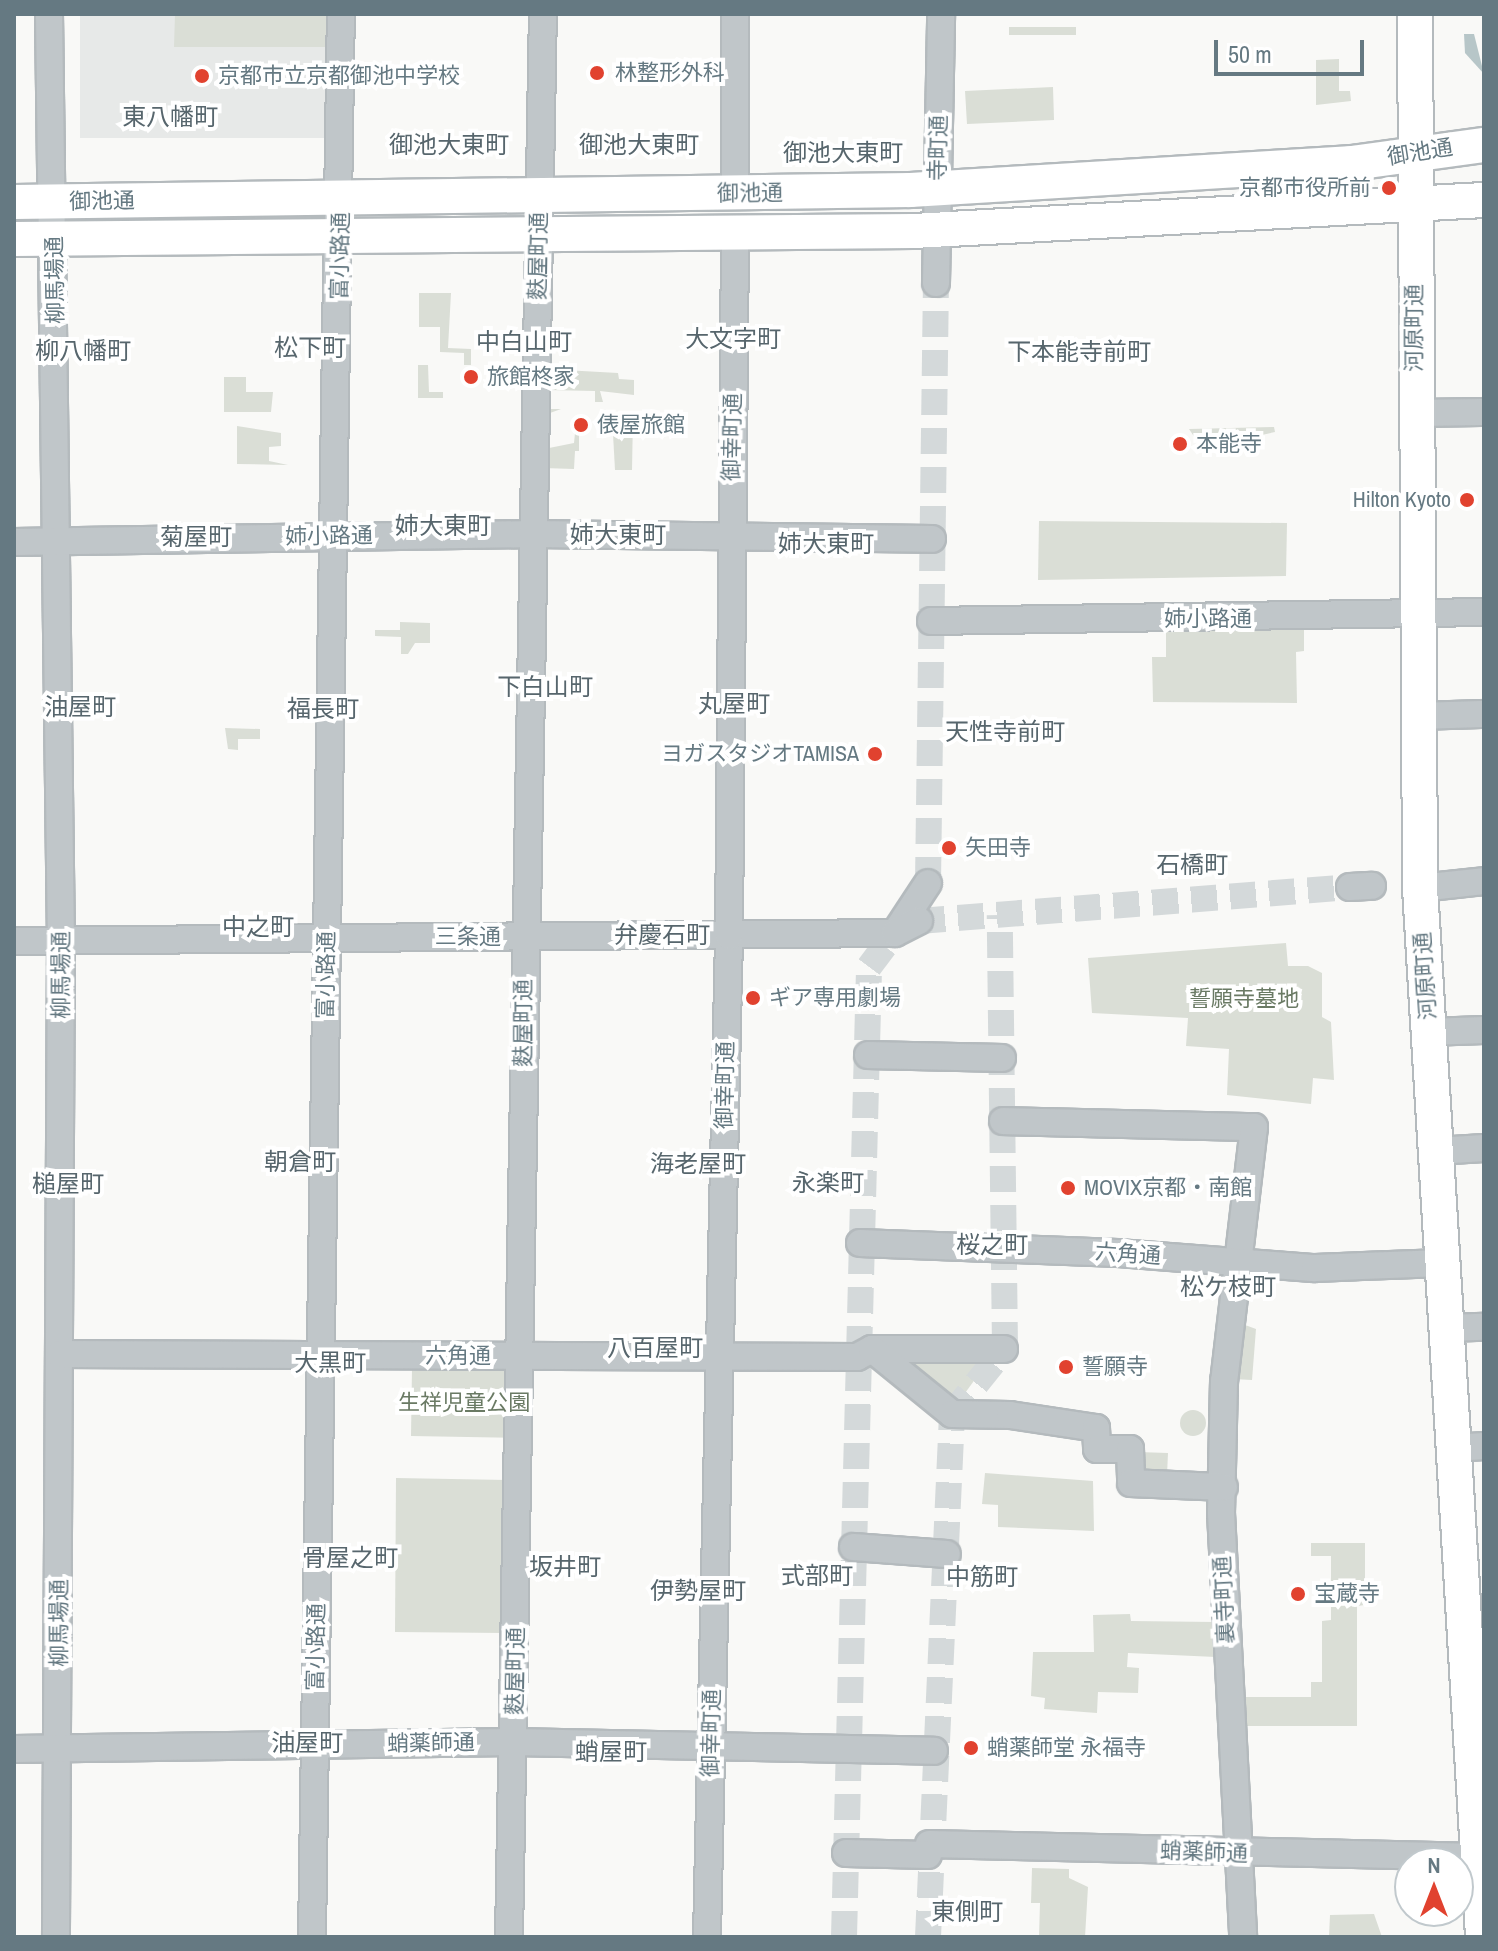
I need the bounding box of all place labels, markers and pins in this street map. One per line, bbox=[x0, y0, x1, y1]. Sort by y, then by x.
place label: 林整形外科 bbox=[615, 60, 725, 86]
marker: 林整形外科 bbox=[586, 62, 608, 84]
place label: 京都市立京都御池中学校 bbox=[218, 63, 460, 89]
marker: 京都市立京都御池中学校 bbox=[193, 67, 211, 85]
place label: 京都市役所前 bbox=[1239, 175, 1371, 201]
marker: 京都市役所前 bbox=[1378, 177, 1400, 199]
place label: 旅館柊家 bbox=[487, 364, 575, 390]
marker: 旅館柊家 bbox=[462, 368, 480, 386]
place label: 俵屋旅館 bbox=[597, 412, 685, 438]
marker: 俵屋旅館 bbox=[572, 416, 590, 434]
place label: 本能寺 bbox=[1196, 431, 1262, 457]
marker: 本能寺 bbox=[1171, 435, 1189, 453]
place label: Hilton Kyoto bbox=[1353, 487, 1451, 513]
marker: Hilton Kyoto bbox=[1458, 491, 1476, 509]
place label: ヨガスタジオTAMISA bbox=[661, 741, 859, 767]
marker: ヨガスタジオTAMISA bbox=[866, 745, 884, 763]
place label: 矢田寺 bbox=[965, 835, 1031, 861]
marker: 矢田寺 bbox=[940, 839, 958, 857]
place label: ギア専用劇場 bbox=[769, 985, 901, 1011]
marker: ギア専用劇場 bbox=[744, 989, 762, 1007]
place label: MOVIX京都・南館 bbox=[1084, 1175, 1252, 1201]
marker: MOVIX京都・南館 bbox=[1059, 1179, 1077, 1197]
place label: 誓願寺 bbox=[1082, 1354, 1148, 1380]
marker: 誓願寺 bbox=[1057, 1358, 1075, 1376]
place label: 宝蔵寺 bbox=[1314, 1581, 1380, 1607]
marker: 宝蔵寺 bbox=[1289, 1585, 1307, 1603]
place label: 蛸薬師堂 永福寺 bbox=[987, 1735, 1146, 1761]
marker: 蛸薬師堂 永福寺 bbox=[962, 1739, 980, 1757]

